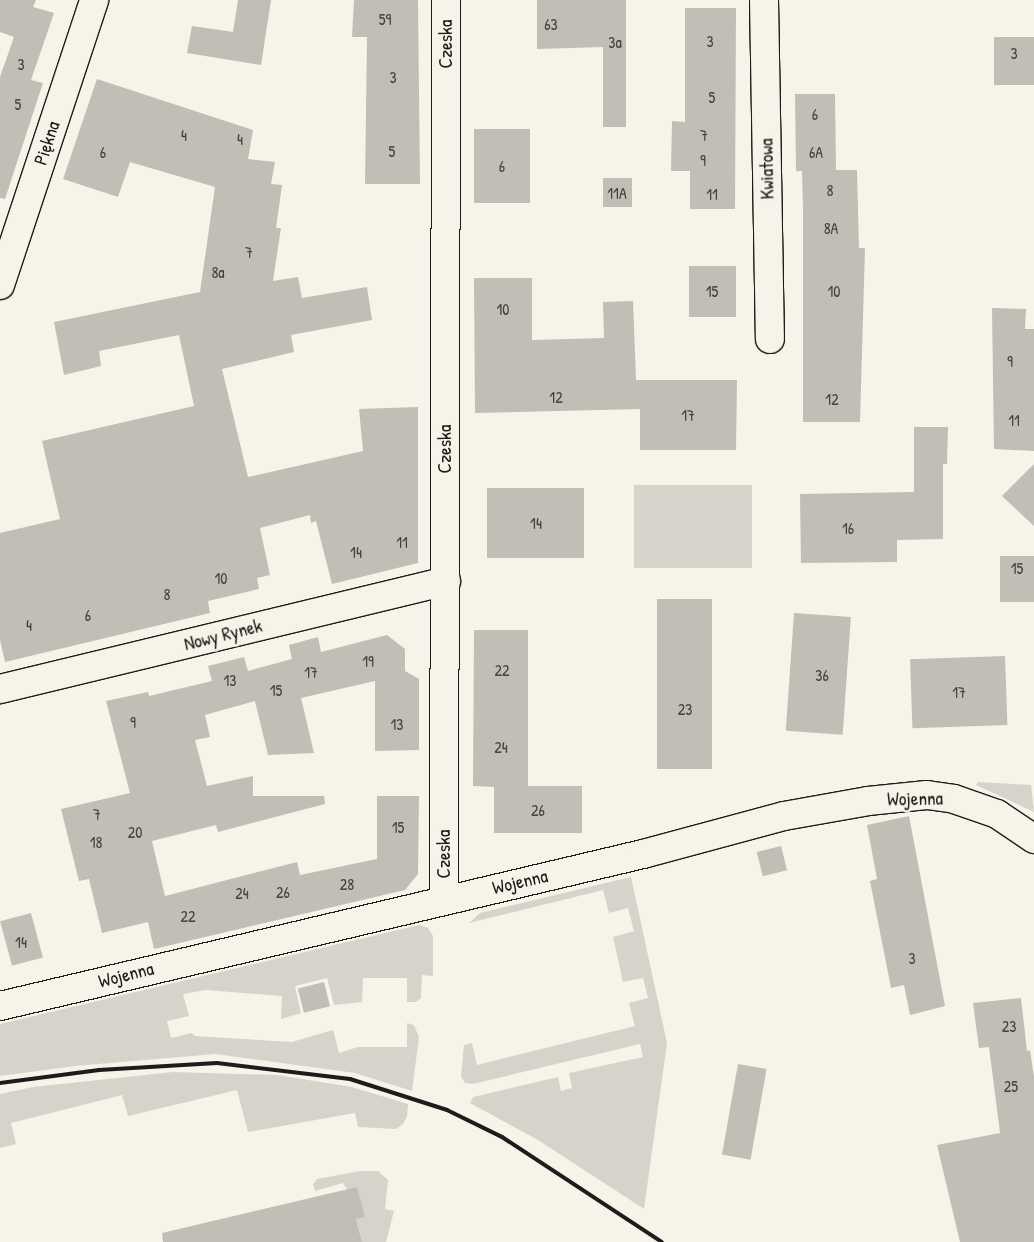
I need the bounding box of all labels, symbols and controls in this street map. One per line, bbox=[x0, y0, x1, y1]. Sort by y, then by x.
house number: 59 bbox=[379, 9, 391, 29]
house number: 63 bbox=[544, 14, 558, 34]
street label: Czeska bbox=[435, 20, 457, 68]
house number: 3 bbox=[706, 31, 714, 51]
house number: 3a bbox=[608, 32, 622, 52]
house number: 3 bbox=[1010, 43, 1018, 63]
house number: 3 bbox=[17, 54, 25, 74]
house number: 3 bbox=[389, 67, 397, 87]
house number: 5 bbox=[709, 87, 715, 107]
house number: 5 bbox=[15, 94, 21, 114]
house number: 6 bbox=[812, 104, 818, 124]
street label: Piękna bbox=[29, 118, 65, 168]
house number: 4 bbox=[181, 125, 187, 145]
house number: 7 bbox=[700, 125, 708, 145]
house number: 4 bbox=[237, 129, 243, 149]
street label: Kwiatowa bbox=[755, 138, 779, 200]
house number: 5 bbox=[389, 141, 395, 161]
house number: 6 bbox=[100, 142, 106, 162]
house number: 6A bbox=[809, 142, 823, 162]
house number: 9 bbox=[700, 150, 706, 170]
house number: 6 bbox=[499, 156, 505, 176]
house number: 8 bbox=[827, 180, 833, 200]
house number: 11A bbox=[607, 183, 627, 203]
house number: 11 bbox=[706, 184, 718, 204]
house number: 8A bbox=[824, 218, 838, 238]
house number: 7 bbox=[245, 242, 253, 262]
house number: 8a bbox=[211, 262, 225, 282]
house number: 15 bbox=[706, 281, 718, 301]
house number: 10 bbox=[828, 281, 840, 301]
house number: 10 bbox=[497, 299, 509, 319]
house number: 9 bbox=[1007, 351, 1013, 371]
house number: 12 bbox=[549, 387, 563, 407]
house number: 12 bbox=[825, 389, 839, 409]
house number: 17 bbox=[681, 405, 695, 425]
house number: 11 bbox=[1008, 410, 1020, 430]
street label: Czeska bbox=[434, 425, 456, 473]
house number: 14 bbox=[530, 513, 542, 533]
house number: 16 bbox=[842, 518, 854, 538]
house number: 11 bbox=[396, 532, 408, 552]
house number: 14 bbox=[350, 542, 362, 562]
house number: 15 bbox=[1011, 558, 1023, 578]
house number: 10 bbox=[215, 568, 227, 588]
house number: 8 bbox=[164, 584, 170, 604]
house number: 6 bbox=[85, 605, 91, 625]
street label: Nowy Rynek bbox=[182, 614, 264, 656]
house number: 4 bbox=[26, 615, 32, 635]
house number: 19 bbox=[362, 651, 374, 671]
house number: 22 bbox=[495, 660, 509, 680]
house number: 17 bbox=[304, 662, 318, 682]
house number: 36 bbox=[815, 665, 829, 685]
house number: 13 bbox=[224, 670, 236, 690]
house number: 15 bbox=[270, 680, 282, 700]
house number: 17 bbox=[952, 682, 966, 702]
house number: 23 bbox=[678, 699, 692, 719]
house number: 9 bbox=[130, 712, 136, 732]
house number: 13 bbox=[391, 714, 403, 734]
house number: 24 bbox=[494, 737, 508, 757]
street label: Wojenna bbox=[887, 787, 943, 811]
house number: 26 bbox=[531, 800, 545, 820]
house number: 7 bbox=[93, 804, 101, 824]
house number: 15 bbox=[392, 817, 404, 837]
house number: 20 bbox=[128, 822, 142, 842]
street label: Czeska bbox=[433, 830, 455, 878]
house number: 18 bbox=[90, 832, 102, 852]
street label: Wojenna bbox=[490, 865, 550, 899]
house number: 28 bbox=[340, 874, 354, 894]
house number: 26 bbox=[276, 882, 290, 902]
house number: 24 bbox=[235, 883, 249, 903]
house number: 22 bbox=[181, 906, 195, 926]
house number: 14 bbox=[15, 932, 27, 952]
house number: 3 bbox=[908, 948, 916, 968]
street label: Wojenna bbox=[96, 957, 156, 993]
house number: 23 bbox=[1002, 1016, 1016, 1036]
house number: 25 bbox=[1004, 1076, 1018, 1096]

